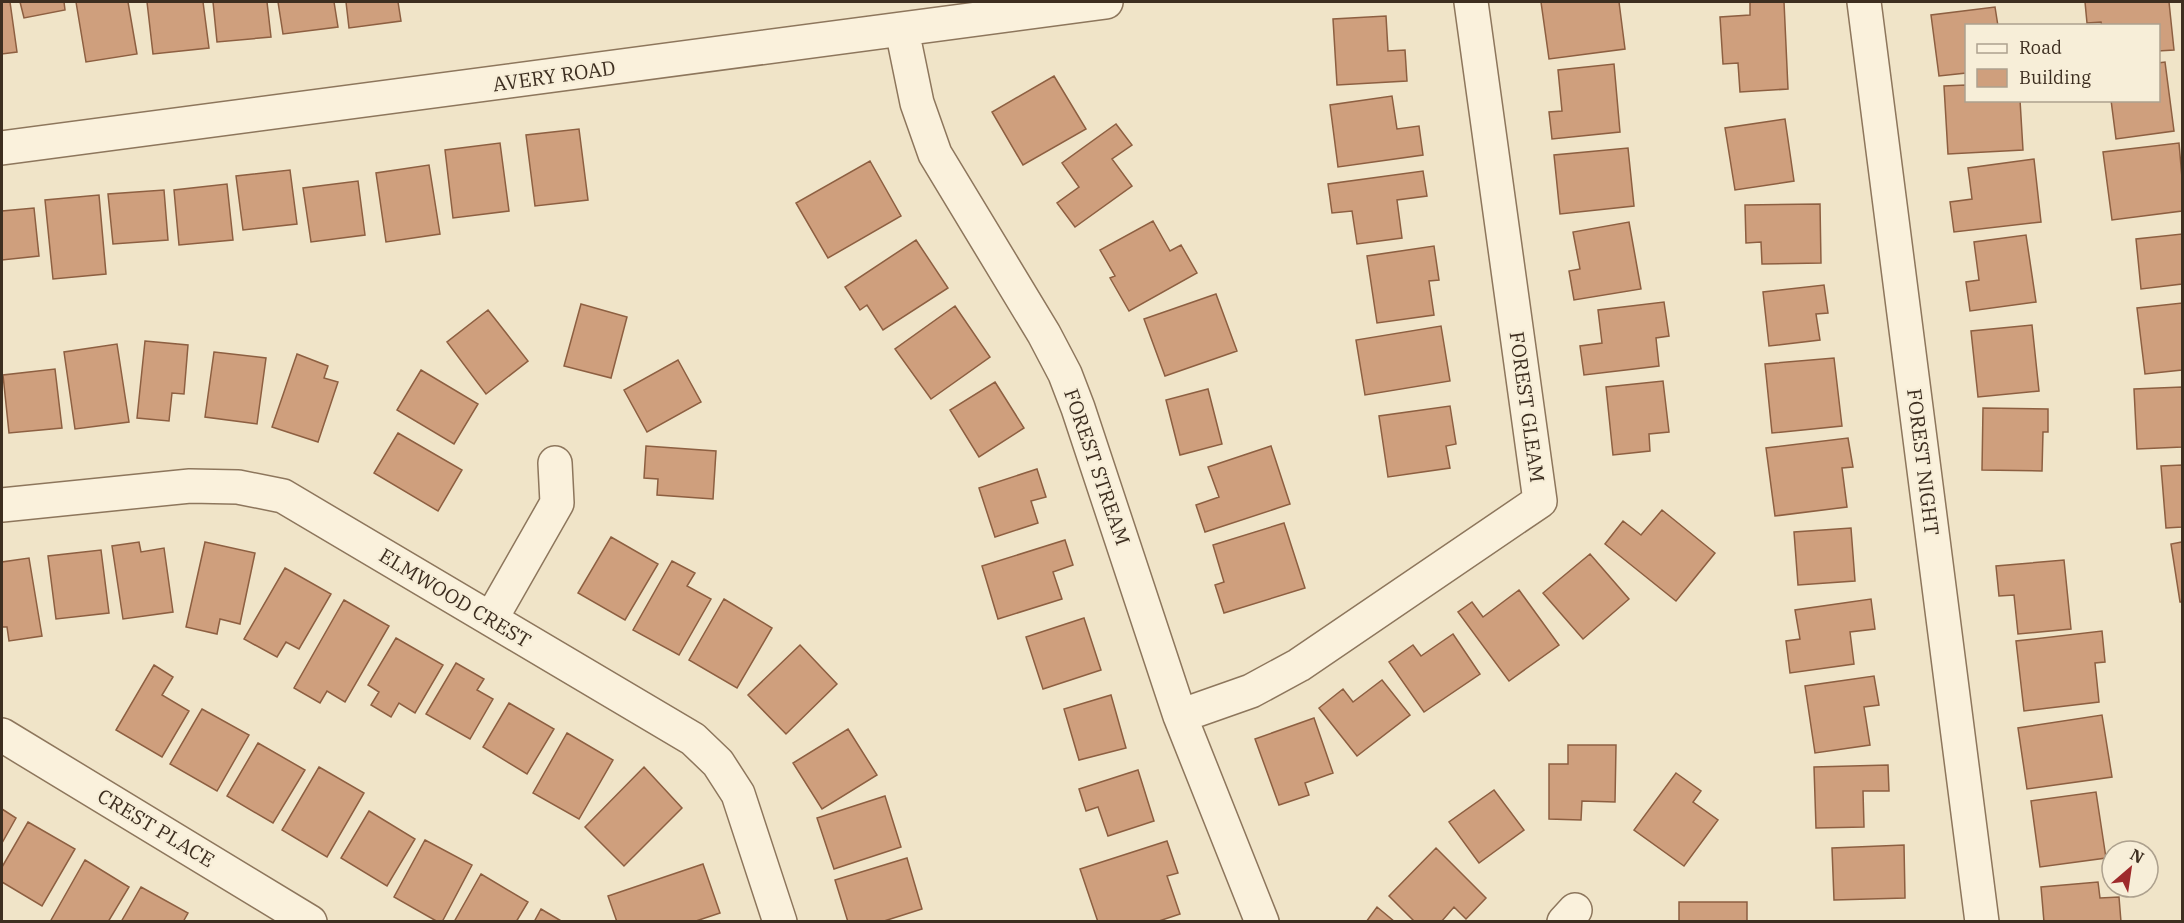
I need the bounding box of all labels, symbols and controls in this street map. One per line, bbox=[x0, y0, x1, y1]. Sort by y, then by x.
legend bbox=[1965, 24, 2160, 102]
text: Road bbox=[2019, 36, 2062, 59]
street label: AVERY ROAD bbox=[491, 54, 617, 97]
text: Building bbox=[2019, 66, 2091, 89]
street label: FOREST GLEAM bbox=[1504, 330, 1551, 484]
street label: FOREST STREAM bbox=[1058, 385, 1137, 549]
street label: FOREST NIGHT bbox=[1901, 387, 1946, 537]
street label: ELMWOOD CREST bbox=[374, 542, 536, 654]
street label: CREST PLACE bbox=[93, 782, 220, 873]
north arrow bbox=[2100, 839, 2160, 899]
text: N bbox=[2127, 844, 2148, 868]

